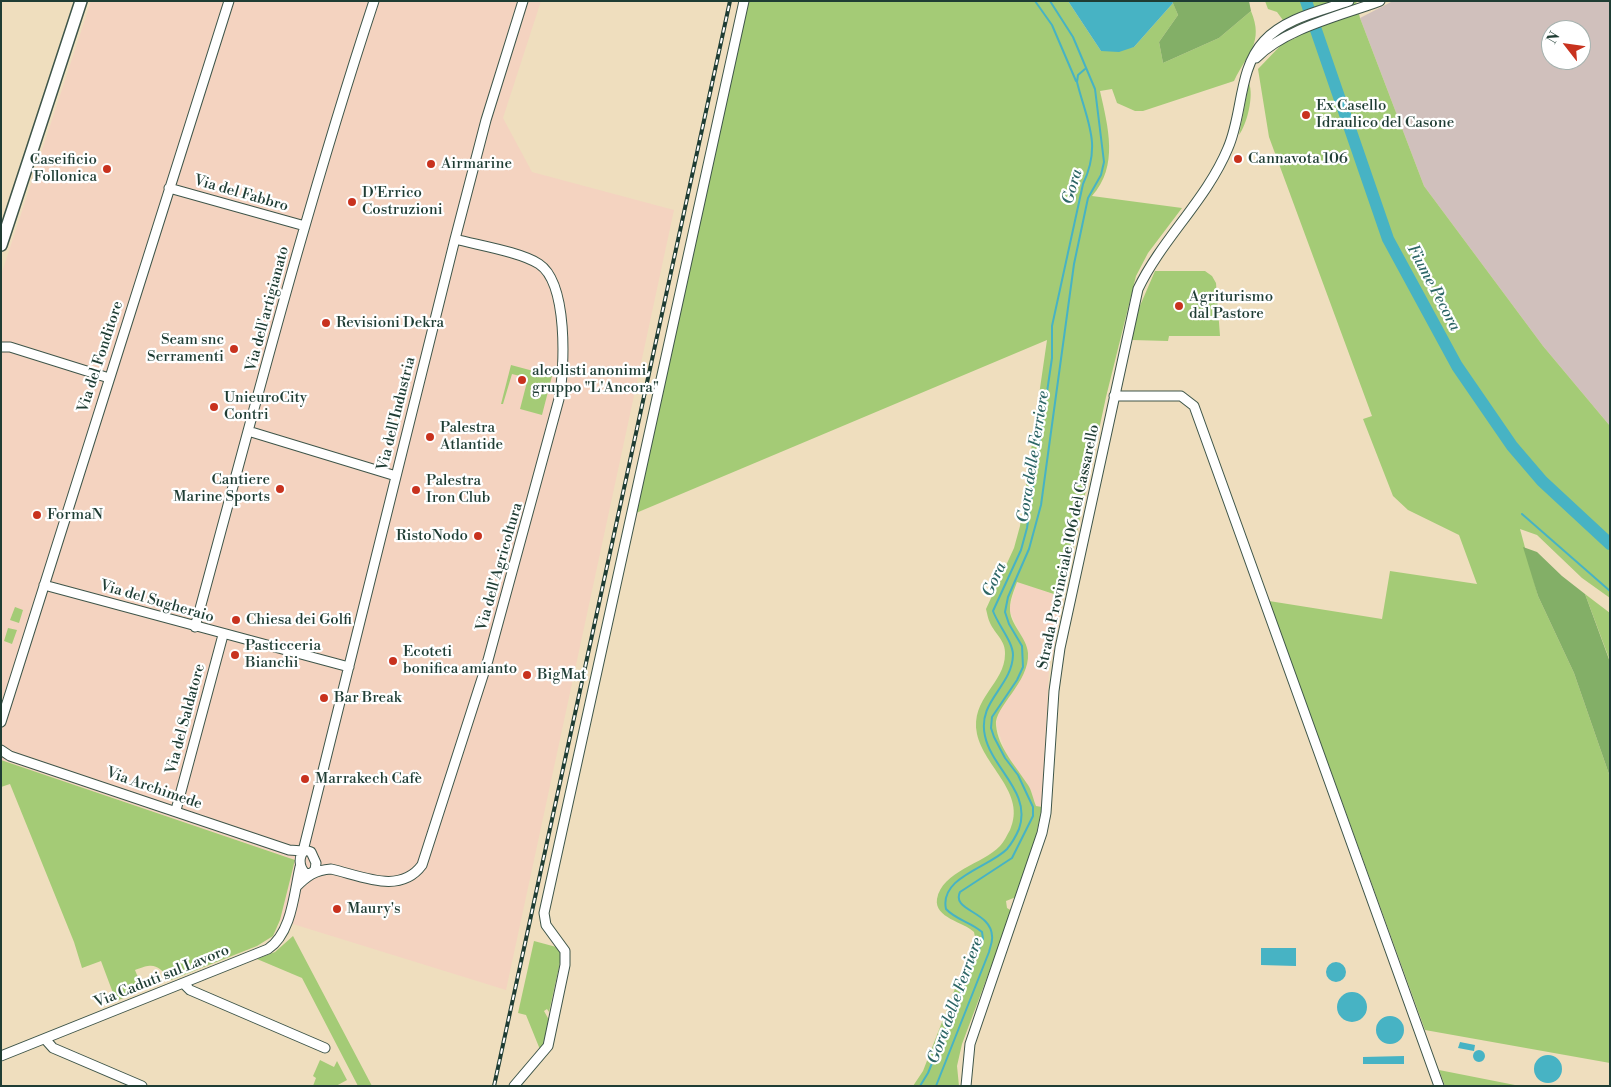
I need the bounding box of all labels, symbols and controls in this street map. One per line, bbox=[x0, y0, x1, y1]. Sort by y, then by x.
north arrow bbox=[1541, 20, 1591, 70]
text: N bbox=[1543, 29, 1564, 47]
place label: Ex Casello Idraulico del Casone bbox=[1316, 97, 1454, 132]
marker: Ex Casello Idraulico del Casone bbox=[1300, 109, 1312, 121]
place label: Cannavota 106 bbox=[1248, 150, 1348, 168]
place label: Caseificio Follonica bbox=[30, 151, 97, 186]
marker: Cannavota 106 bbox=[1232, 153, 1244, 165]
place label: Airmarine bbox=[441, 155, 512, 173]
marker: Airmarine bbox=[425, 158, 437, 170]
marker: Caseificio Follonica bbox=[101, 163, 113, 175]
water label: Gora bbox=[1059, 167, 1087, 207]
street label: Via del Fabbro bbox=[192, 172, 290, 216]
place label: D'Errico Costruzioni bbox=[362, 184, 443, 219]
marker: D'Errico Costruzioni bbox=[346, 196, 358, 208]
water label: Fiume Pecora bbox=[1402, 241, 1464, 335]
street label: Via dell'artigianato bbox=[243, 244, 293, 374]
place label: Agriturismo dal Pastore bbox=[1189, 288, 1273, 323]
street label: Via del Fonditore bbox=[75, 299, 127, 415]
marker: Agriturismo dal Pastore bbox=[1173, 300, 1185, 312]
place label: Revisioni Dekra bbox=[336, 314, 444, 332]
marker: Revisioni Dekra bbox=[320, 317, 332, 329]
place label: Seam snc Serramenti bbox=[147, 331, 224, 366]
marker: Seam snc Serramenti bbox=[228, 343, 240, 355]
street label: Via dell'Industria bbox=[374, 355, 420, 473]
place label: alcolisti anonimi gruppo "L'Ancora" bbox=[532, 362, 659, 397]
marker: alcolisti anonimi gruppo "L'Ancora" bbox=[516, 374, 528, 386]
place label: UnieuroCity Contri bbox=[224, 389, 307, 424]
water label: Gora delle Ferriere bbox=[1014, 390, 1054, 524]
marker: UnieuroCity Contri bbox=[208, 401, 220, 413]
place label: Palestra Atlantide bbox=[440, 419, 503, 454]
street label: Strada Provinciale 106 del Cassarello bbox=[1034, 423, 1104, 671]
marker: Palestra Atlantide bbox=[424, 431, 436, 443]
place label: Cantiere Marine Sports bbox=[173, 471, 270, 506]
place label: Palestra Iron Club bbox=[426, 472, 490, 507]
marker: Cantiere Marine Sports bbox=[274, 483, 286, 495]
marker: Palestra Iron Club bbox=[410, 484, 422, 496]
street label: Via dell'Agricoltura bbox=[473, 501, 527, 633]
place label: FormaN bbox=[47, 506, 103, 524]
marker: FormaN bbox=[31, 509, 43, 521]
place label: RistoNodo bbox=[396, 527, 468, 545]
marker: RistoNodo bbox=[472, 530, 484, 542]
water label: Gora bbox=[979, 560, 1011, 600]
street label: Via del Sugheraio bbox=[98, 577, 216, 627]
place label: Chiesa dei Golfi bbox=[246, 611, 352, 629]
marker: Chiesa dei Golfi bbox=[230, 614, 242, 626]
place label: Pasticceria Bianchi bbox=[245, 637, 321, 672]
place label: Ecoteti bonifica amianto bbox=[403, 643, 517, 678]
marker: Pasticceria Bianchi bbox=[229, 649, 241, 661]
marker: Ecoteti bonifica amianto bbox=[387, 655, 399, 667]
street label: Via del Saldatore bbox=[163, 662, 209, 776]
place label: BigMat bbox=[537, 666, 586, 684]
marker: BigMat bbox=[521, 669, 533, 681]
place label: Bar Break bbox=[334, 689, 402, 707]
marker: Bar Break bbox=[318, 692, 330, 704]
street label: Via Archimede bbox=[104, 764, 204, 814]
place label: Marrakech Cafè bbox=[315, 770, 422, 788]
marker: Marrakech Cafè bbox=[299, 773, 311, 785]
place label: Maury's bbox=[347, 900, 401, 918]
marker: Maury's bbox=[331, 903, 343, 915]
water label: Gora delle Ferriere bbox=[924, 935, 988, 1067]
street label: Via Caduti sul Lavoro bbox=[92, 942, 232, 1012]

